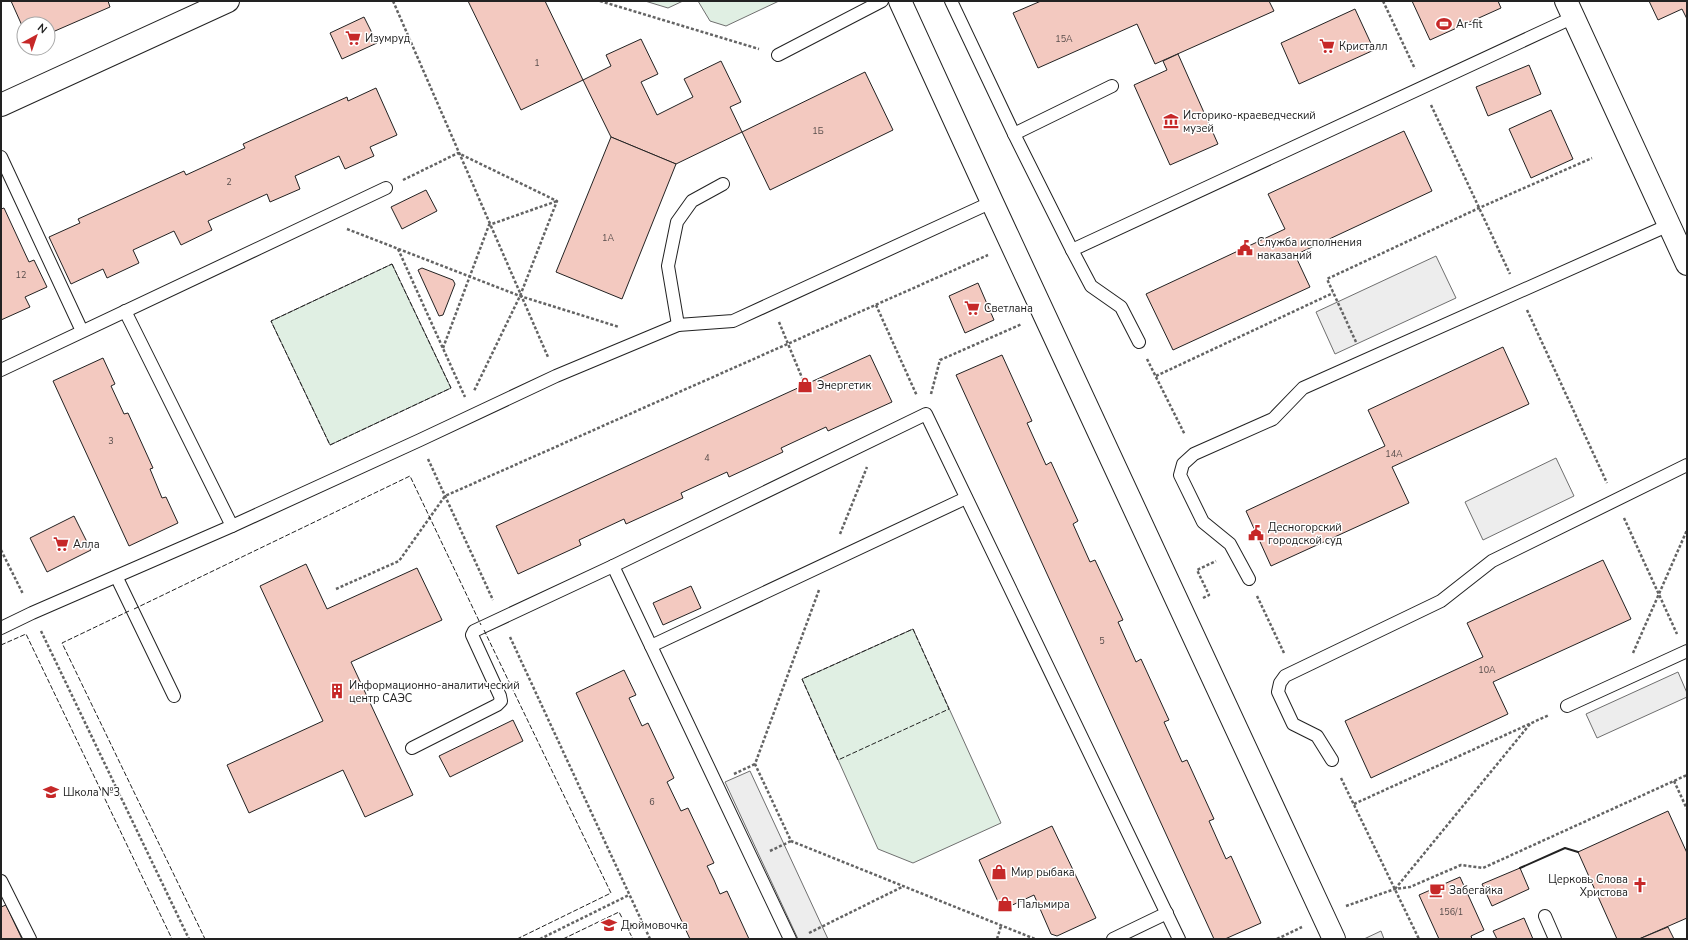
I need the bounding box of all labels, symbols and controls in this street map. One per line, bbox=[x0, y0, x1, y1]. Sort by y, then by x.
sports icon: Ar-fit bbox=[1435, 15, 1453, 33]
north arrow bbox=[16, 16, 56, 56]
place label: Ar-fit bbox=[1456, 17, 1483, 32]
text: N bbox=[34, 20, 50, 37]
supermarket icon: Изумруд bbox=[344, 29, 362, 47]
place label: Изумруд bbox=[365, 31, 411, 46]
house number: 15А bbox=[1055, 33, 1073, 45]
supermarket icon: Кристалл bbox=[1318, 37, 1336, 55]
place label: Кристалл bbox=[1339, 39, 1388, 54]
house number: 1 bbox=[534, 57, 540, 69]
place label: Историко-краеведческий музей bbox=[1183, 108, 1316, 136]
museum icon: Историко-краеведческий музей bbox=[1162, 112, 1180, 130]
house number: 1Б bbox=[812, 125, 824, 137]
house number: 2 bbox=[226, 176, 232, 188]
house number: 1А bbox=[602, 232, 614, 244]
place label: Служба исполнения наказаний bbox=[1257, 235, 1362, 263]
public building icon: Служба исполнения наказаний bbox=[1236, 239, 1254, 257]
house number: 12 bbox=[16, 269, 26, 281]
supermarket icon: Светлана bbox=[963, 299, 981, 317]
place label: Светлана bbox=[984, 301, 1033, 316]
shop icon: Энергетик bbox=[796, 376, 814, 394]
place label: Энергетик bbox=[817, 378, 871, 393]
house number: 3 bbox=[108, 435, 114, 447]
house number: 14А bbox=[1385, 448, 1403, 460]
house number: 4 bbox=[704, 452, 710, 464]
place label: Десногорский городской суд bbox=[1268, 520, 1343, 548]
public building icon: Десногорский городской суд bbox=[1247, 524, 1265, 542]
supermarket icon: Алла bbox=[52, 535, 70, 553]
place label: Алла bbox=[73, 537, 100, 552]
house number: 5 bbox=[1099, 635, 1105, 647]
house number: 10А bbox=[1478, 664, 1496, 676]
place label: Информационно-аналитический центр САЭС bbox=[349, 678, 520, 706]
building icon: Информационно-аналитический центр САЭС bbox=[328, 682, 346, 700]
school or university icon: Школа №3 bbox=[42, 783, 60, 801]
place label: Школа №3 bbox=[63, 785, 120, 800]
house number: 6 bbox=[649, 796, 655, 808]
shop icon: Мир рыбака bbox=[990, 863, 1008, 881]
place label: Мир рыбака bbox=[1011, 865, 1075, 880]
place label: Церковь Слова Христова bbox=[1548, 872, 1628, 900]
church icon: Церковь Слова Христова bbox=[1631, 876, 1649, 894]
cafe icon: Забегайка bbox=[1428, 881, 1446, 899]
place label: Забегайка bbox=[1449, 883, 1503, 898]
shop icon: Пальмира bbox=[996, 895, 1014, 913]
place label: Пальмира bbox=[1017, 897, 1070, 912]
house number: 156/1 bbox=[1439, 906, 1463, 918]
school or university icon: Дюймовочка bbox=[600, 916, 618, 934]
place label: Дюймовочка bbox=[621, 918, 688, 933]

